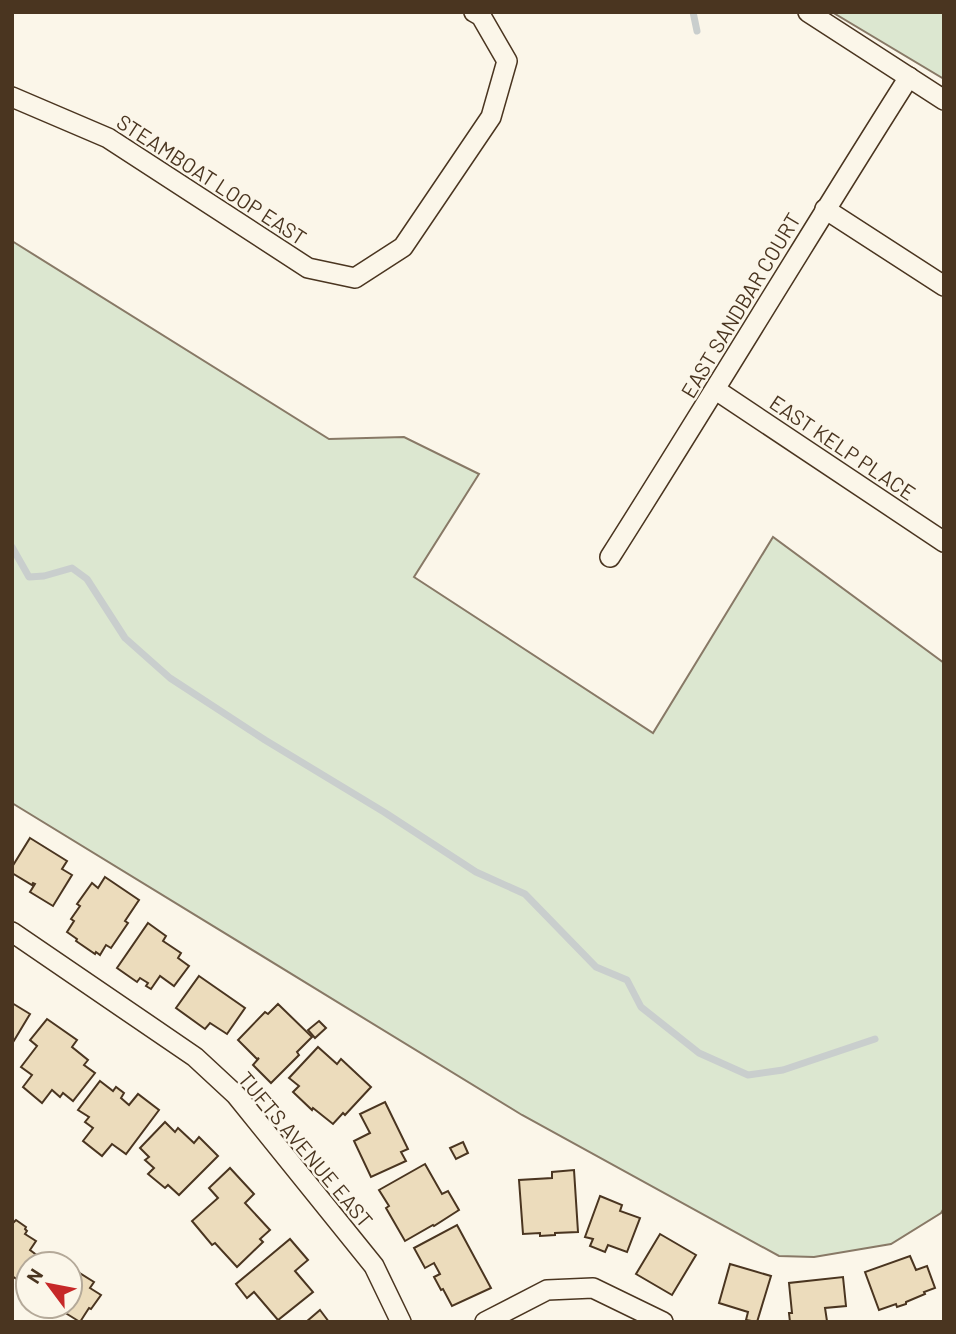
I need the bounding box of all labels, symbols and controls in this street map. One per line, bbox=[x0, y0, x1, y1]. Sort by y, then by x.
street label: STEAMBOAT LOOP EAST bbox=[113, 108, 312, 250]
street label: EAST SANDBAR COURT bbox=[675, 208, 805, 402]
street label: EAST KELP PLACE bbox=[766, 389, 920, 505]
street label: TUFTS AVENUE EAST bbox=[234, 1066, 378, 1232]
north arrow bbox=[14, 1250, 84, 1320]
text: N bbox=[21, 1264, 47, 1287]

